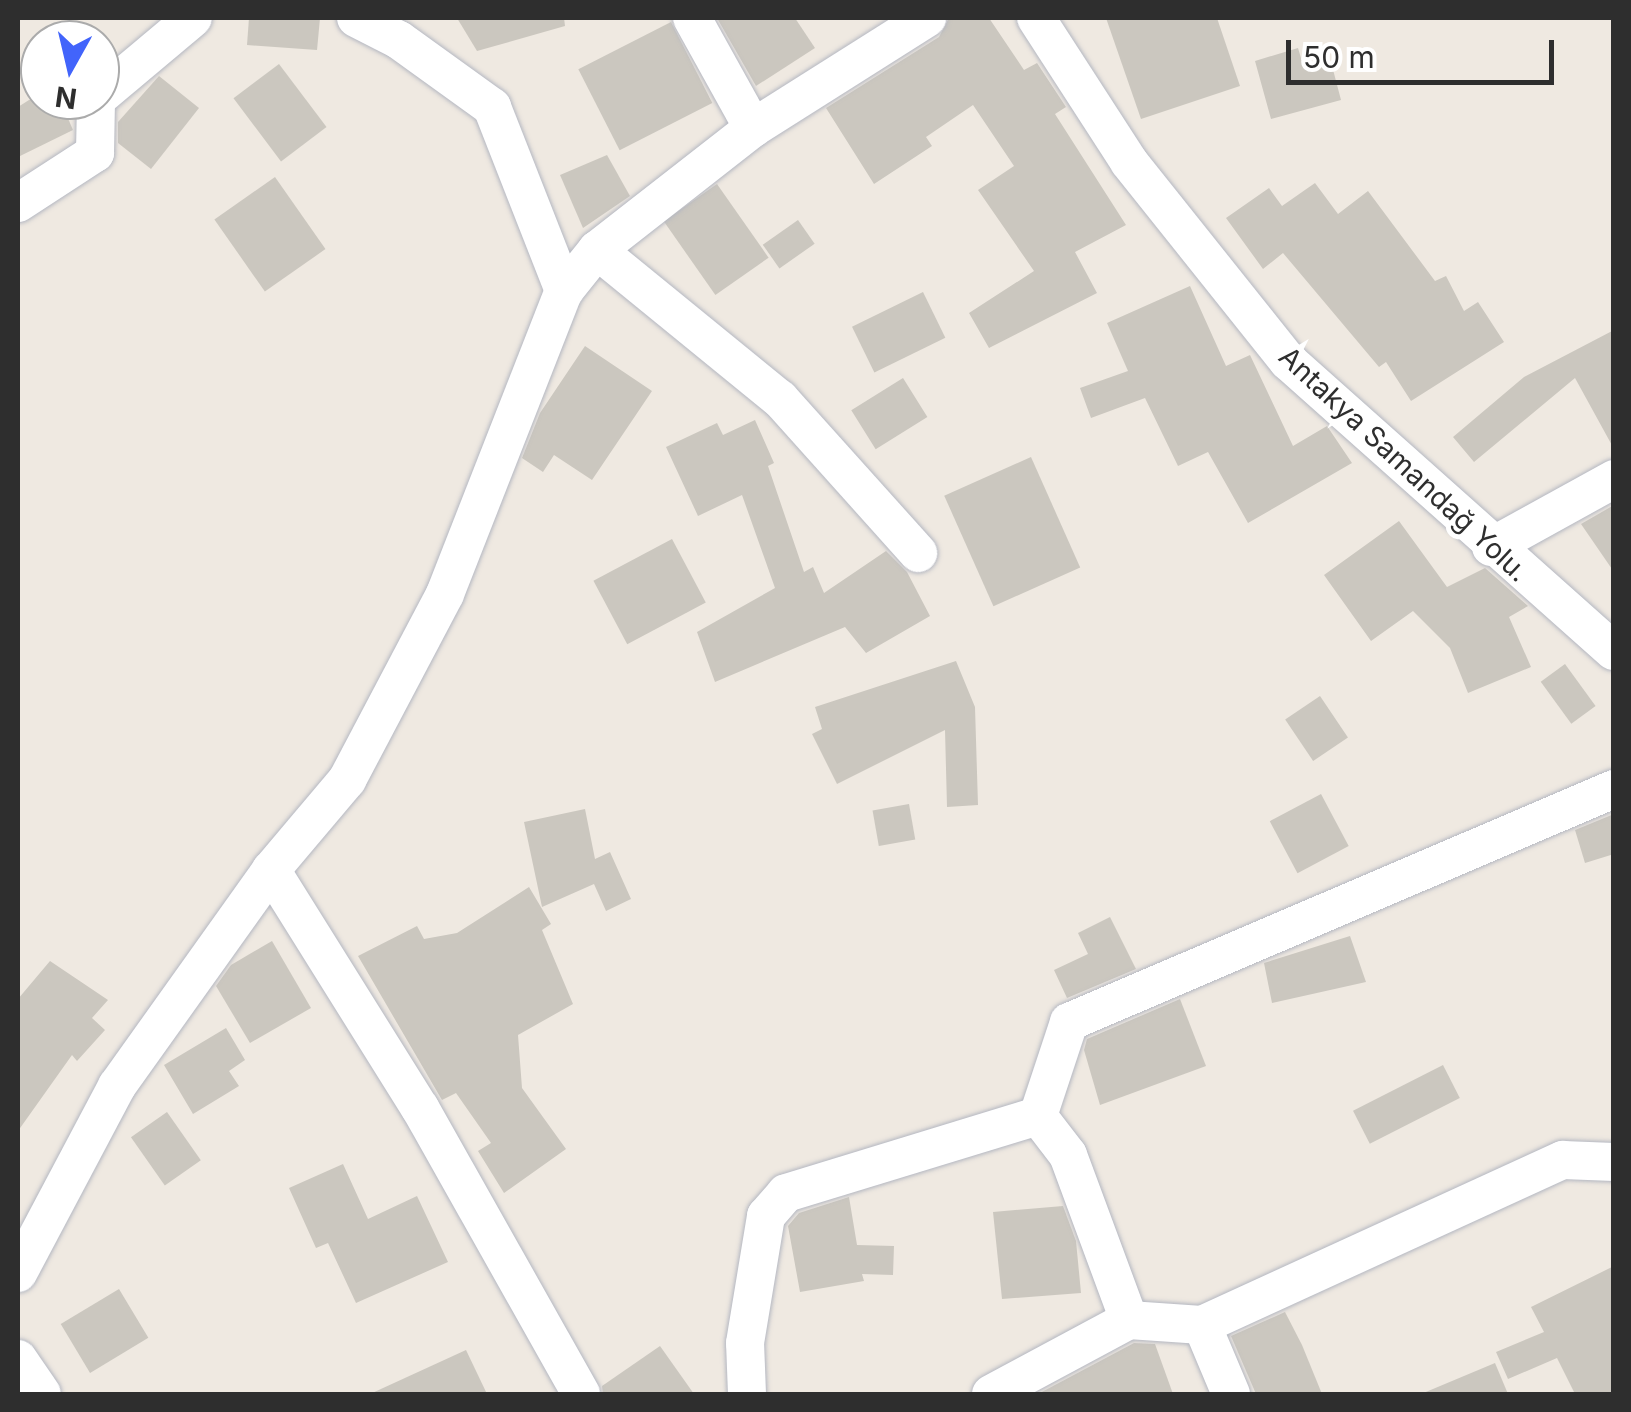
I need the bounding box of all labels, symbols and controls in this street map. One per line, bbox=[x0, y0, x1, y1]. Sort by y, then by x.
north arrow bbox=[20, 20, 120, 120]
scale bar bbox=[1291, 20, 1558, 82]
text: 50 m bbox=[1303, 39, 1375, 75]
text: N bbox=[53, 79, 79, 116]
street label: Antakya Samandağ Yolu. bbox=[1272, 340, 1536, 588]

